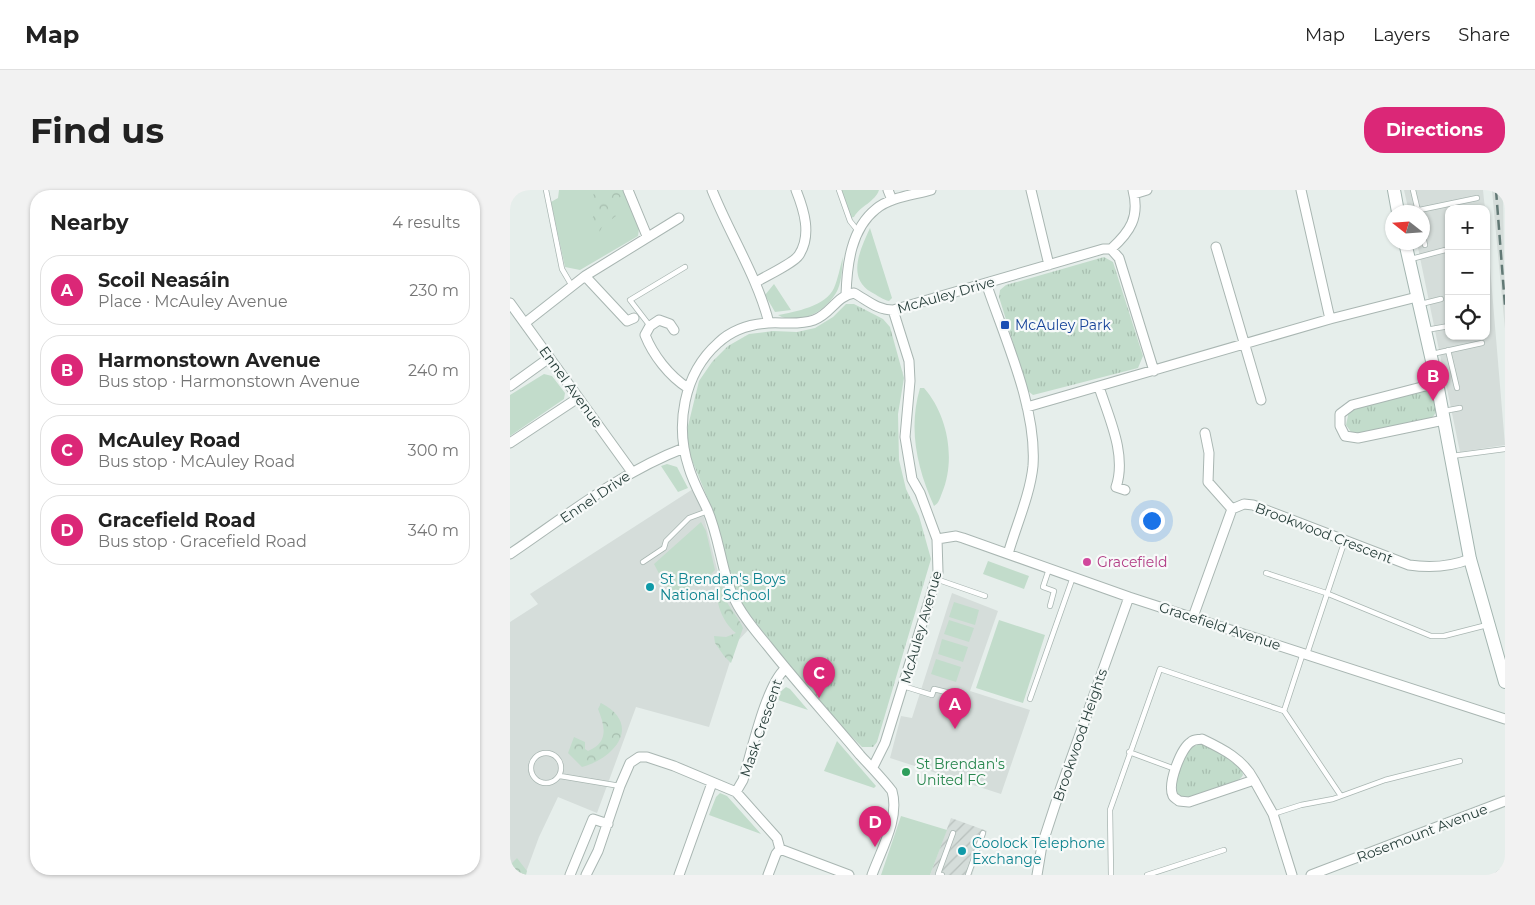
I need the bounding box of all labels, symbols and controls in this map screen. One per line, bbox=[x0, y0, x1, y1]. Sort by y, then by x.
text: Map bbox=[25, 20, 79, 49]
text: Map bbox=[1305, 24, 1345, 46]
text: Layers bbox=[1373, 24, 1430, 46]
text: Share bbox=[1458, 24, 1510, 46]
button: Directions bbox=[1364, 107, 1505, 153]
text: Find us bbox=[30, 109, 164, 152]
north arrow bbox=[1385, 205, 1430, 250]
map controls bbox=[1445, 205, 1490, 340]
button: + bbox=[1445, 205, 1490, 250]
text: Nearby bbox=[50, 210, 129, 235]
text: 4 results bbox=[392, 213, 460, 232]
button: − bbox=[1445, 250, 1490, 295]
text: Scoil Neasáin bbox=[98, 269, 230, 292]
street label: McAuley Drive bbox=[895, 272, 997, 318]
text: A bbox=[61, 281, 73, 300]
text: 230 m bbox=[409, 281, 459, 300]
text: Place · McAuley Avenue bbox=[98, 292, 288, 311]
button: locate bbox=[1445, 295, 1490, 340]
place label: McAuley Park bbox=[1015, 316, 1112, 334]
marker: McAuley Park bbox=[999, 319, 1011, 331]
street label: Ennel Avenue bbox=[535, 342, 607, 432]
text: Harmonstown Avenue bbox=[98, 349, 321, 372]
pin: B bbox=[1417, 360, 1449, 401]
text: B bbox=[61, 361, 73, 380]
text: 240 m bbox=[408, 361, 459, 380]
text: Bus stop · Harmonstown Avenue bbox=[98, 372, 360, 391]
text: McAuley Road bbox=[98, 429, 240, 452]
text: C bbox=[61, 441, 73, 460]
text: 300 m bbox=[408, 441, 459, 460]
text: Bus stop · McAuley Road bbox=[98, 452, 295, 471]
street label: Ennel Drive bbox=[556, 467, 634, 527]
street label: Brookwood Crescent bbox=[1252, 498, 1396, 568]
your location bbox=[1139, 508, 1165, 534]
text: Gracefield Road bbox=[98, 509, 256, 532]
text: D bbox=[60, 521, 74, 540]
text: 340 m bbox=[408, 521, 459, 540]
text: Bus stop · Gracefield Road bbox=[98, 532, 307, 551]
place label: Gracefield bbox=[1097, 553, 1168, 571]
marker: Gracefield bbox=[1081, 556, 1093, 568]
street label: McAuley Avenue bbox=[896, 568, 946, 686]
place label: St Brendan's Boys National School bbox=[660, 570, 786, 604]
marker: St Brendan's Boys National School bbox=[644, 581, 656, 593]
street label: Gracefield Avenue bbox=[1157, 598, 1283, 654]
pin: C bbox=[803, 657, 835, 698]
street label: Brookwood Heights bbox=[1049, 666, 1111, 804]
street label: Mask Crescent bbox=[736, 676, 786, 779]
pin: A bbox=[939, 688, 971, 729]
place label: St Brendan's United FC bbox=[916, 755, 1005, 789]
marker: St Brendan's United FC bbox=[900, 766, 912, 778]
street label: Rosemount Avenue bbox=[1354, 800, 1490, 866]
pin: D bbox=[859, 806, 891, 847]
place label: Coolock Telephone Exchange bbox=[972, 834, 1105, 868]
marker: Coolock Telephone Exchange bbox=[956, 845, 968, 857]

